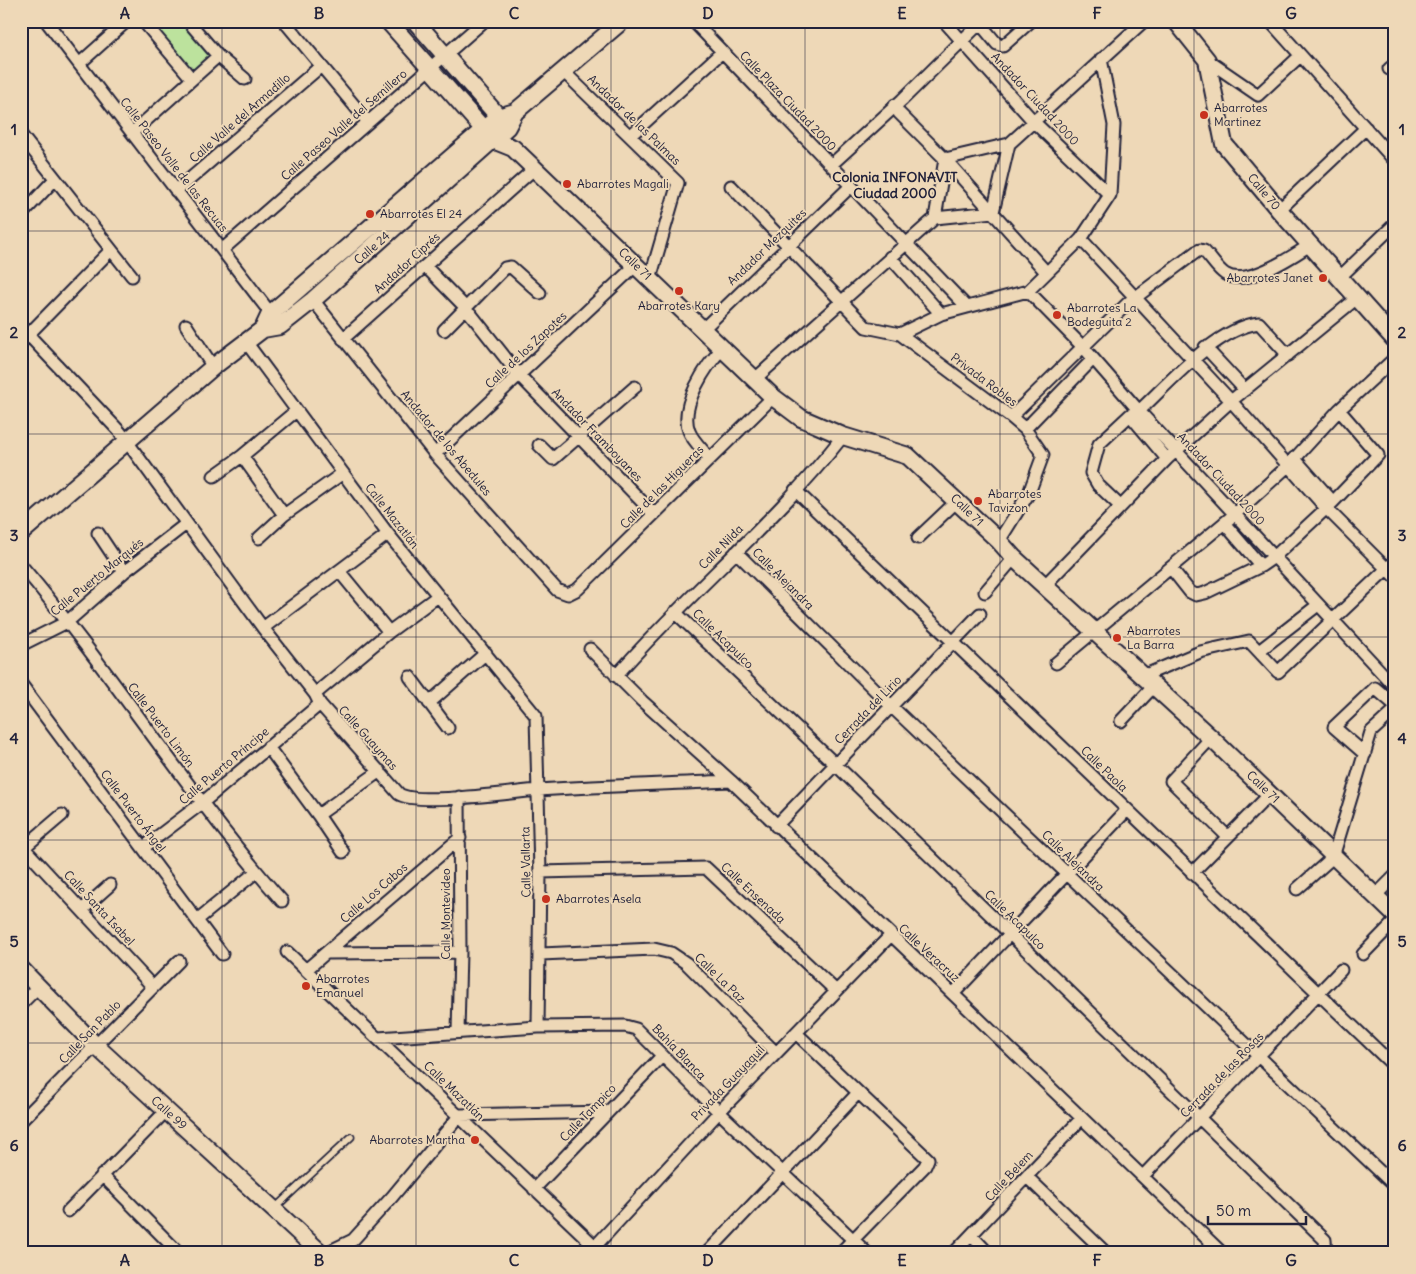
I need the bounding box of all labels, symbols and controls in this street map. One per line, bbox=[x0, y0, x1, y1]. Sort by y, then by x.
text: A bbox=[120, 3, 130, 23]
text: B bbox=[314, 3, 325, 23]
text: C bbox=[509, 3, 520, 23]
text: D bbox=[702, 3, 714, 23]
text: E bbox=[897, 3, 907, 23]
text: F bbox=[1092, 3, 1102, 23]
text: G bbox=[1285, 3, 1297, 23]
street label: Calle Plaza Ciudad 2000 bbox=[737, 48, 840, 154]
street label: Andador Ciudad 2000 bbox=[988, 49, 1082, 148]
street label: Calle Paseo Valle del Semillero bbox=[278, 66, 410, 183]
street label: Calle Valle del Armadillo bbox=[186, 70, 293, 166]
street label: Andador de las Palmas bbox=[585, 71, 684, 168]
street label: Calle Paseo Valle de las Recuas bbox=[117, 94, 232, 235]
place label: Abarrotes Martinez bbox=[1214, 100, 1267, 129]
marker: Abarrotes Martinez bbox=[1198, 109, 1210, 121]
text: 1 bbox=[11, 119, 17, 139]
text: 1 bbox=[1399, 119, 1405, 139]
district label: Colonia INFONAVIT Ciudad 2000 bbox=[832, 168, 958, 202]
street label: Calle 70 bbox=[1245, 170, 1284, 213]
place label: Abarrotes Magali bbox=[577, 176, 669, 191]
marker: Abarrotes Magali bbox=[561, 178, 573, 190]
street label: Andador Mezquites bbox=[724, 205, 809, 288]
place label: Abarrotes El 24 bbox=[380, 206, 462, 221]
marker: Abarrotes El 24 bbox=[364, 208, 376, 220]
street label: Calle 24 bbox=[351, 228, 393, 267]
street label: Andador Ciprés bbox=[370, 229, 443, 296]
street label: Calle 71 bbox=[616, 244, 655, 283]
place label: Abarrotes Janet bbox=[1226, 270, 1313, 285]
marker: Abarrotes Janet bbox=[1317, 272, 1329, 284]
marker: Abarrotes Kary bbox=[673, 285, 685, 297]
place label: Abarrotes Kary bbox=[638, 298, 720, 313]
place label: Abarrotes La Bodeguita 2 bbox=[1067, 300, 1137, 329]
street label: Calle de los Zapotes bbox=[482, 308, 570, 391]
marker: Abarrotes La Bodeguita 2 bbox=[1051, 309, 1063, 321]
text: 2 bbox=[10, 322, 19, 342]
text: 2 bbox=[1398, 322, 1407, 342]
street label: Privada Robles bbox=[948, 350, 1021, 410]
street label: Andador Framboyanes bbox=[549, 385, 646, 485]
street label: Andador de los Abedules bbox=[398, 387, 495, 499]
street label: Andador Ciudad 2000 bbox=[1174, 429, 1268, 528]
street label: Calle de las Higueras bbox=[617, 442, 707, 532]
street label: Calle Mazatlán bbox=[362, 480, 423, 551]
place label: Abarrotes Tavizon bbox=[988, 486, 1041, 515]
street label: Calle 71 bbox=[948, 490, 987, 529]
marker: Abarrotes Tavizon bbox=[972, 495, 984, 507]
street label: Calle Nilda bbox=[695, 521, 746, 572]
text: 3 bbox=[9, 525, 19, 545]
text: 3 bbox=[1397, 525, 1407, 545]
street label: Calle Puerto Marqués bbox=[47, 535, 146, 619]
street label: Calle Alejandra bbox=[749, 545, 818, 613]
street label: Calle Acapulco bbox=[690, 606, 757, 672]
place label: Abarrotes La Barra bbox=[1127, 623, 1180, 652]
marker: Abarrotes La Barra bbox=[1111, 632, 1123, 644]
street label: Cerrada del Lirio bbox=[831, 672, 904, 747]
street label: Calle Puerto Limón bbox=[125, 679, 198, 770]
street label: Calle Guaymas bbox=[336, 702, 401, 773]
street label: Calle Puerto Príncipe bbox=[176, 724, 272, 807]
text: 4 bbox=[9, 728, 19, 748]
text: 4 bbox=[1397, 728, 1407, 748]
street label: Calle Paola bbox=[1078, 743, 1131, 795]
street label: Calle Puerto Ángel bbox=[98, 767, 169, 855]
street label: Calle 71 bbox=[1244, 767, 1283, 806]
street label: Calle Vallarta bbox=[517, 826, 534, 898]
street label: Calle Alejandra bbox=[1039, 827, 1108, 894]
street label: Calle Los Cabos bbox=[337, 859, 410, 926]
street label: Calle Ensenada bbox=[718, 859, 789, 926]
street label: Calle Santa Isabel bbox=[61, 867, 138, 948]
street label: Calle Montevideo bbox=[438, 868, 453, 960]
street label: Calle Acapulco bbox=[982, 887, 1049, 953]
place label: Abarrotes Asela bbox=[556, 891, 642, 906]
marker: Abarrotes Asela bbox=[540, 893, 552, 905]
street label: Calle Veracruz bbox=[896, 920, 963, 985]
text: 5 bbox=[9, 931, 19, 951]
text: 5 bbox=[1397, 931, 1407, 951]
street label: Calle La Paz bbox=[692, 950, 749, 1006]
place label: Abarrotes Emanuel bbox=[316, 971, 369, 1000]
marker: Abarrotes Emanuel bbox=[300, 980, 312, 992]
street label: Calle San Pablo bbox=[56, 997, 124, 1067]
street label: Bahía Blanca bbox=[649, 1021, 710, 1083]
street label: Cerrada de las Rosas bbox=[1177, 1029, 1266, 1121]
street label: Privada Guayaquil bbox=[688, 1042, 767, 1124]
street label: Calle Mazatlán bbox=[421, 1058, 488, 1123]
street label: Calle Tampico bbox=[556, 1080, 619, 1145]
street label: Calle 99 bbox=[148, 1093, 190, 1133]
place label: Abarrotes Martha bbox=[370, 1132, 465, 1147]
marker: Abarrotes Martha bbox=[469, 1134, 481, 1146]
text: 6 bbox=[9, 1135, 19, 1155]
text: 6 bbox=[1397, 1135, 1407, 1155]
street label: Calle Belem bbox=[982, 1147, 1036, 1204]
scale bar bbox=[1208, 1194, 1306, 1226]
text: 50 m bbox=[1216, 1201, 1251, 1220]
text: A bbox=[120, 1250, 130, 1270]
text: B bbox=[314, 1250, 325, 1270]
text: C bbox=[509, 1250, 520, 1270]
text: D bbox=[702, 1250, 714, 1270]
text: E bbox=[897, 1250, 907, 1270]
text: F bbox=[1092, 1250, 1102, 1270]
text: G bbox=[1285, 1250, 1297, 1270]

